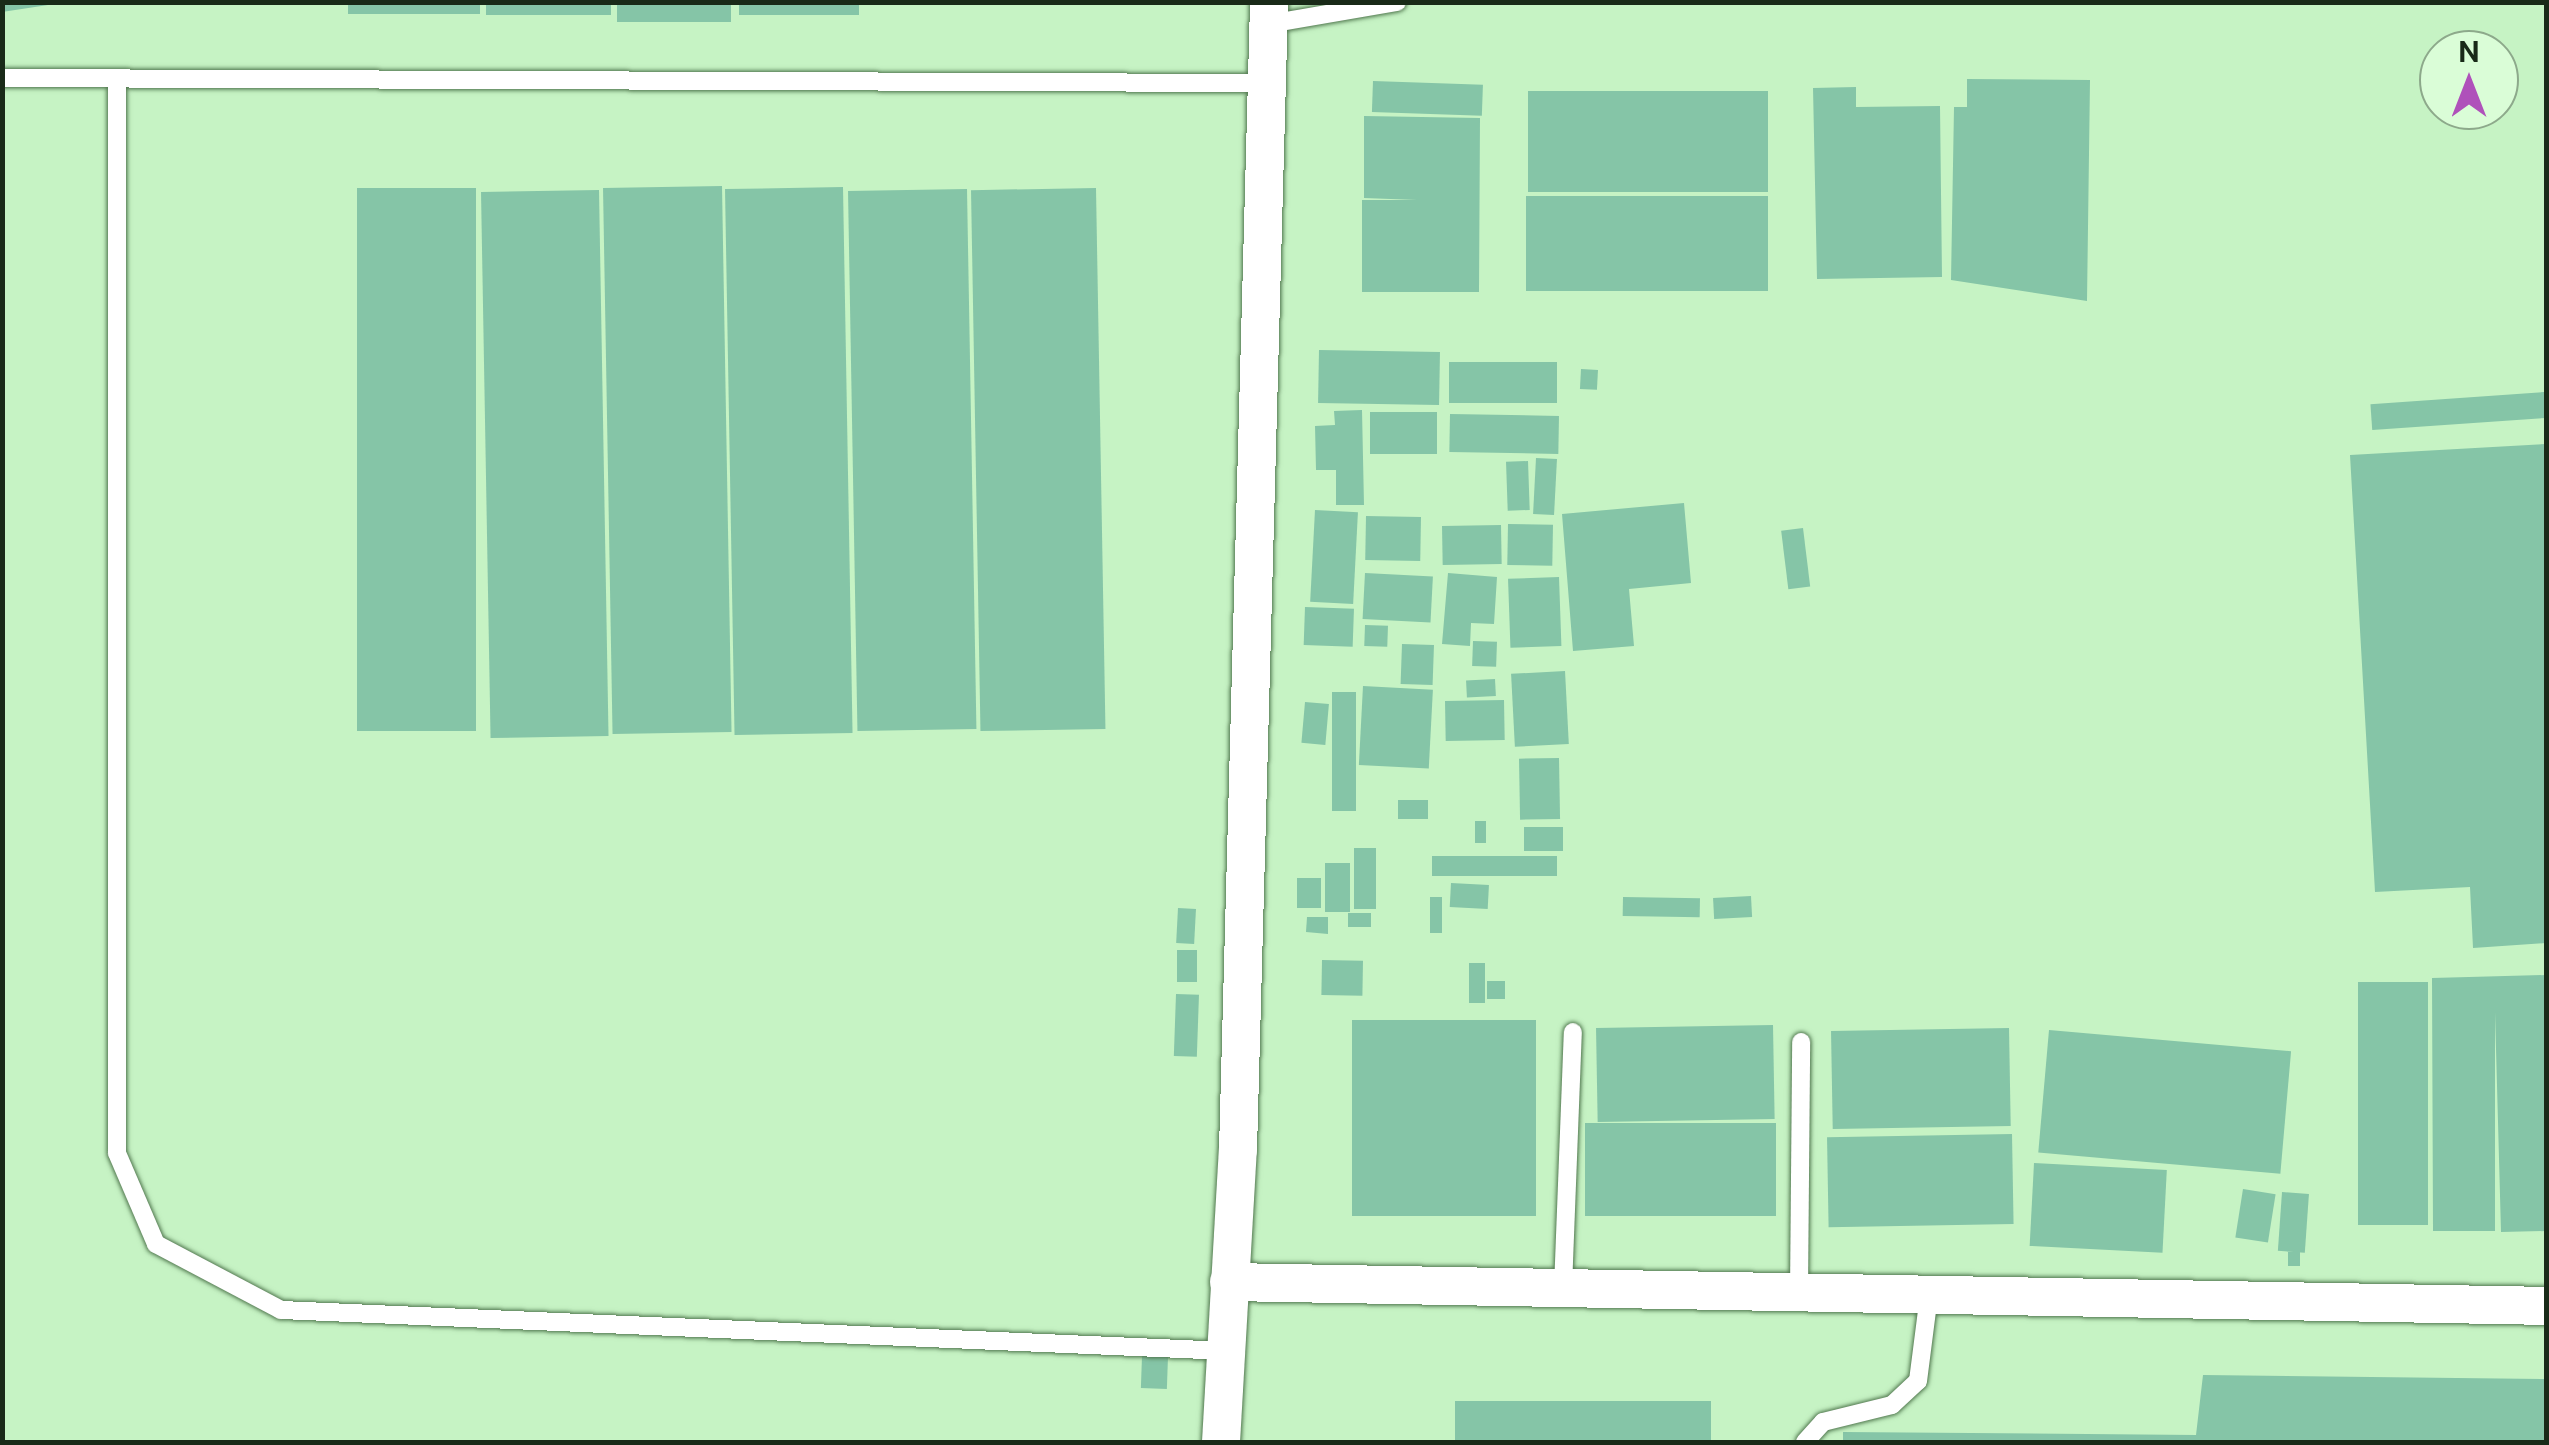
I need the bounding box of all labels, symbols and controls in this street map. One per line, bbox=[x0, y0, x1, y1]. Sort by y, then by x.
north arrow bbox=[2419, 30, 2519, 130]
text: N bbox=[2458, 35, 2480, 68]

